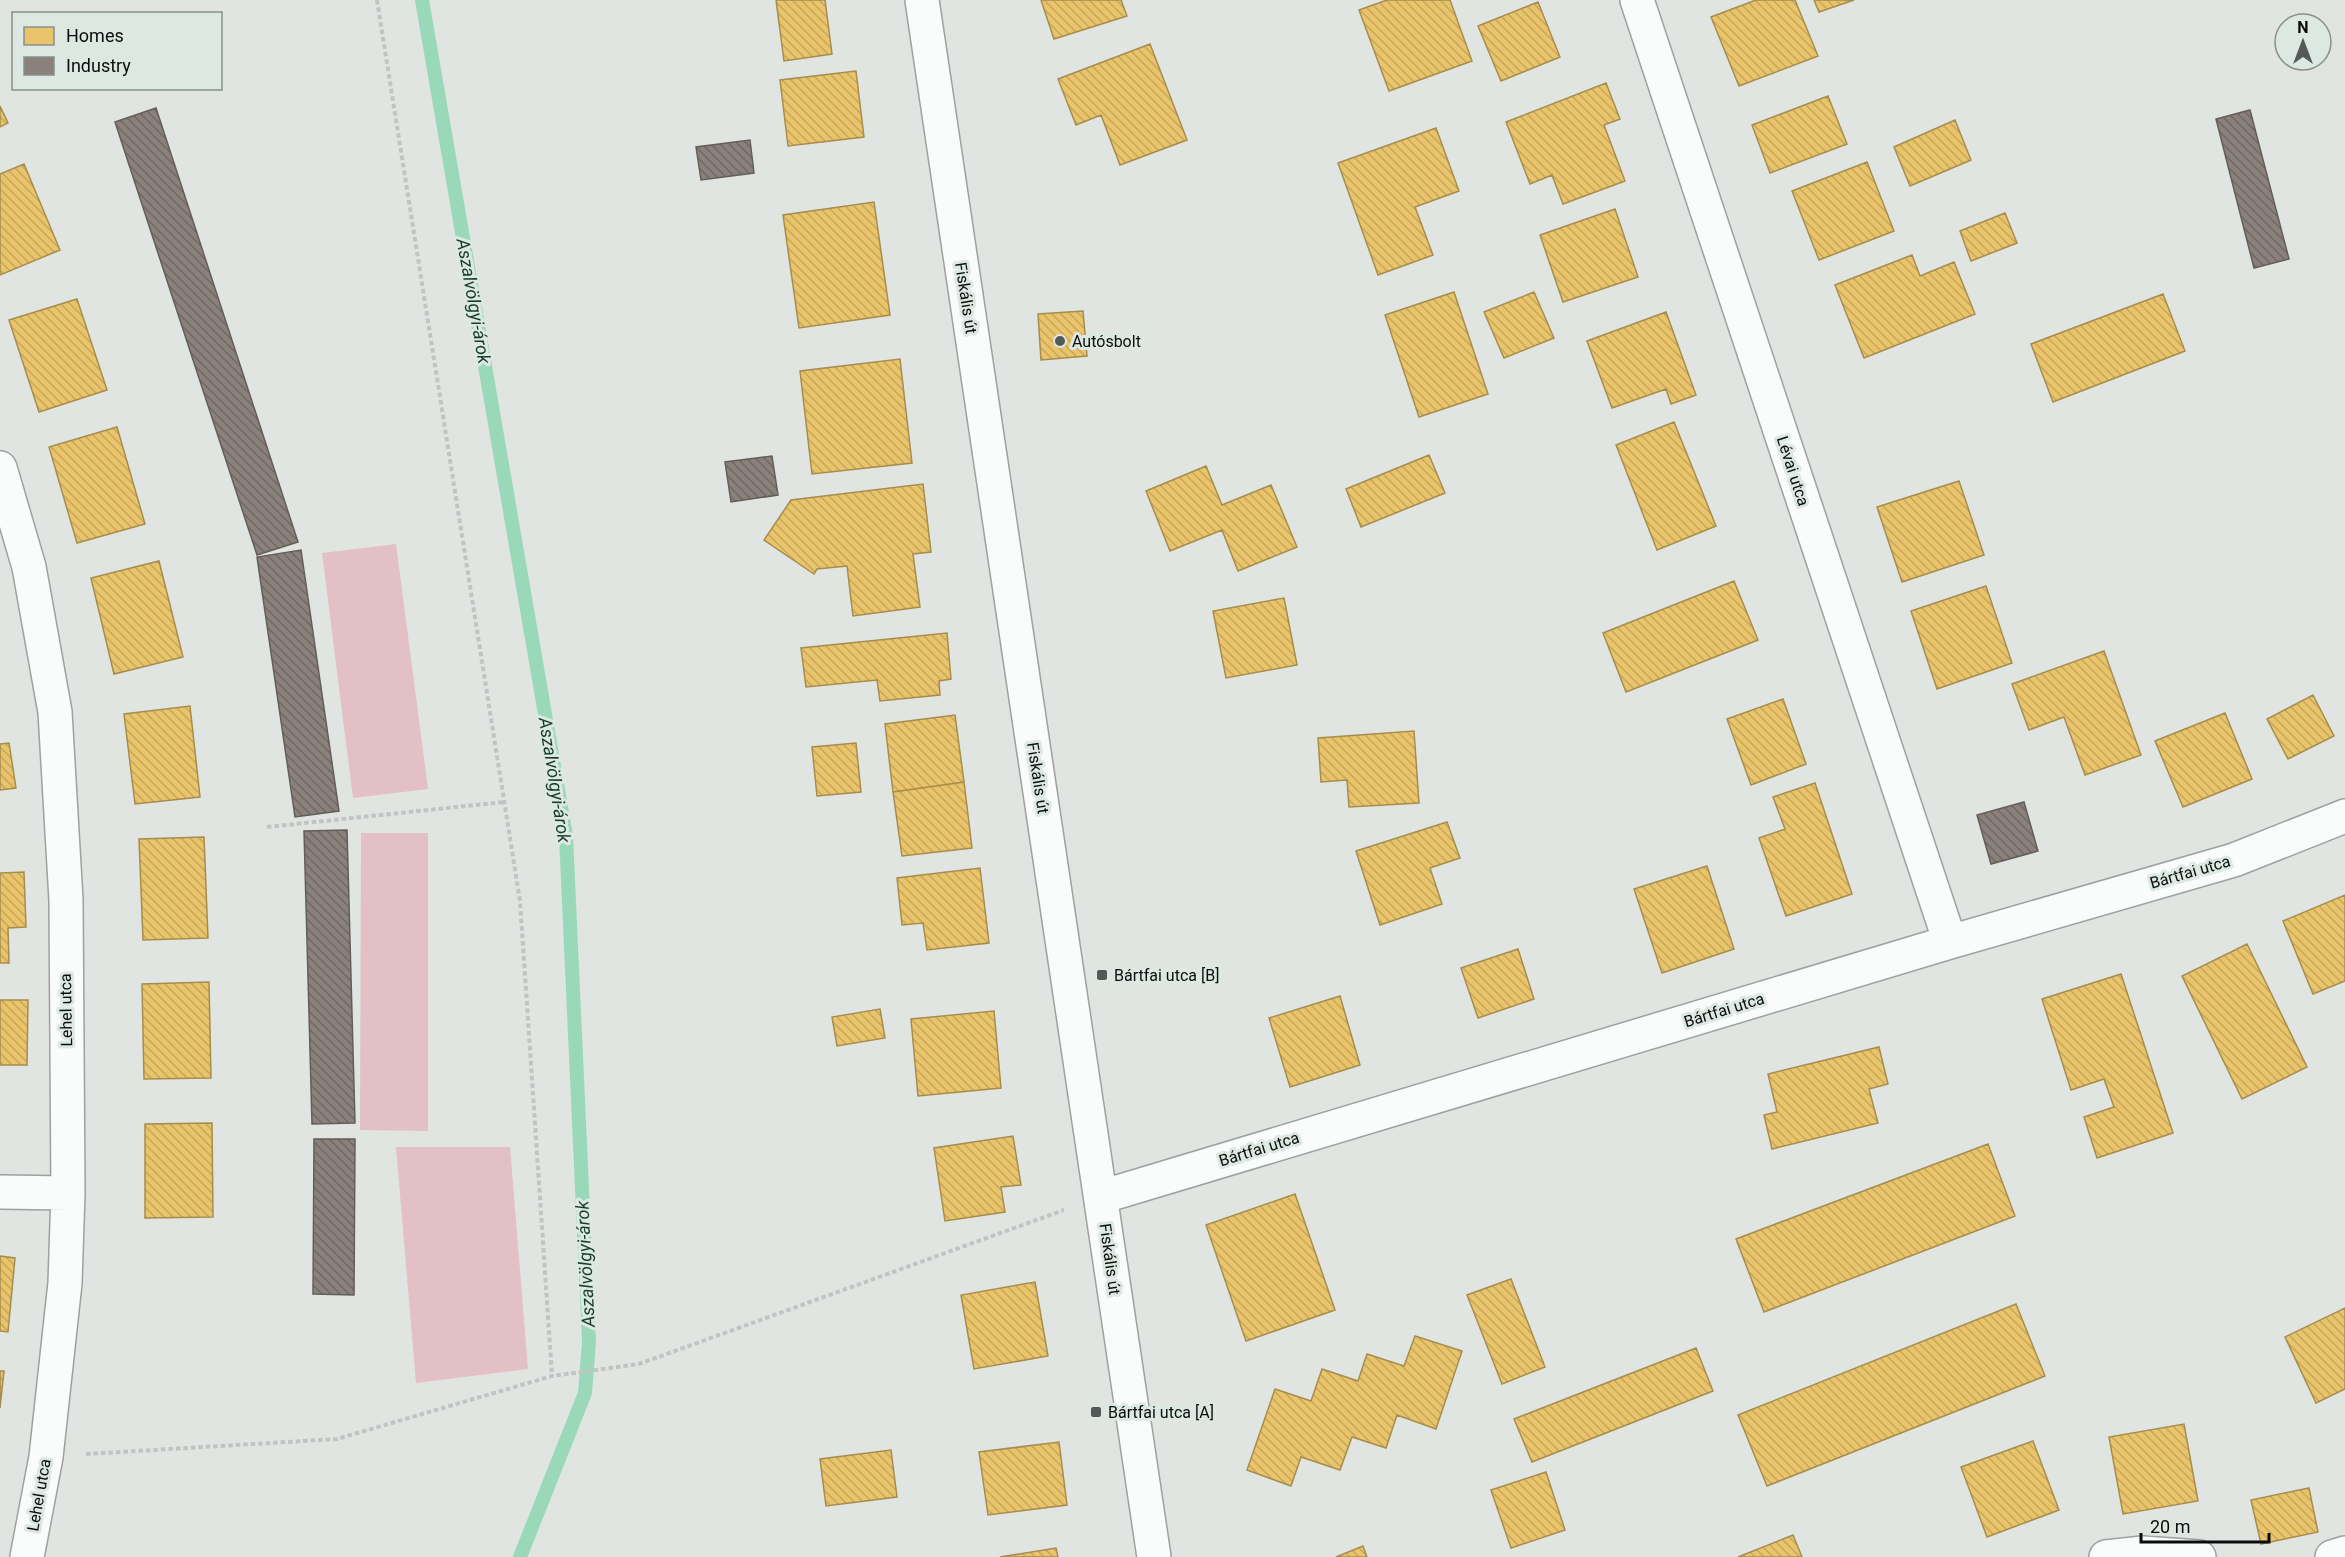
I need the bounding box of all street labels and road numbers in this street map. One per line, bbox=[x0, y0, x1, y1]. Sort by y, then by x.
street label: Fiskális út bbox=[951, 261, 981, 335]
street label: Lévai utca bbox=[1773, 434, 1813, 508]
street label: Fiskális út bbox=[1023, 741, 1053, 815]
street label: Bártfai utca bbox=[2147, 851, 2233, 893]
street label: Lehel utca bbox=[56, 973, 76, 1047]
street label: Bártfai utca bbox=[1682, 989, 1766, 1031]
street label: Bártfai utca bbox=[1217, 1128, 1301, 1170]
street label: Fiskális út bbox=[1096, 1222, 1124, 1296]
street label: Lehel utca bbox=[23, 1457, 55, 1533]

